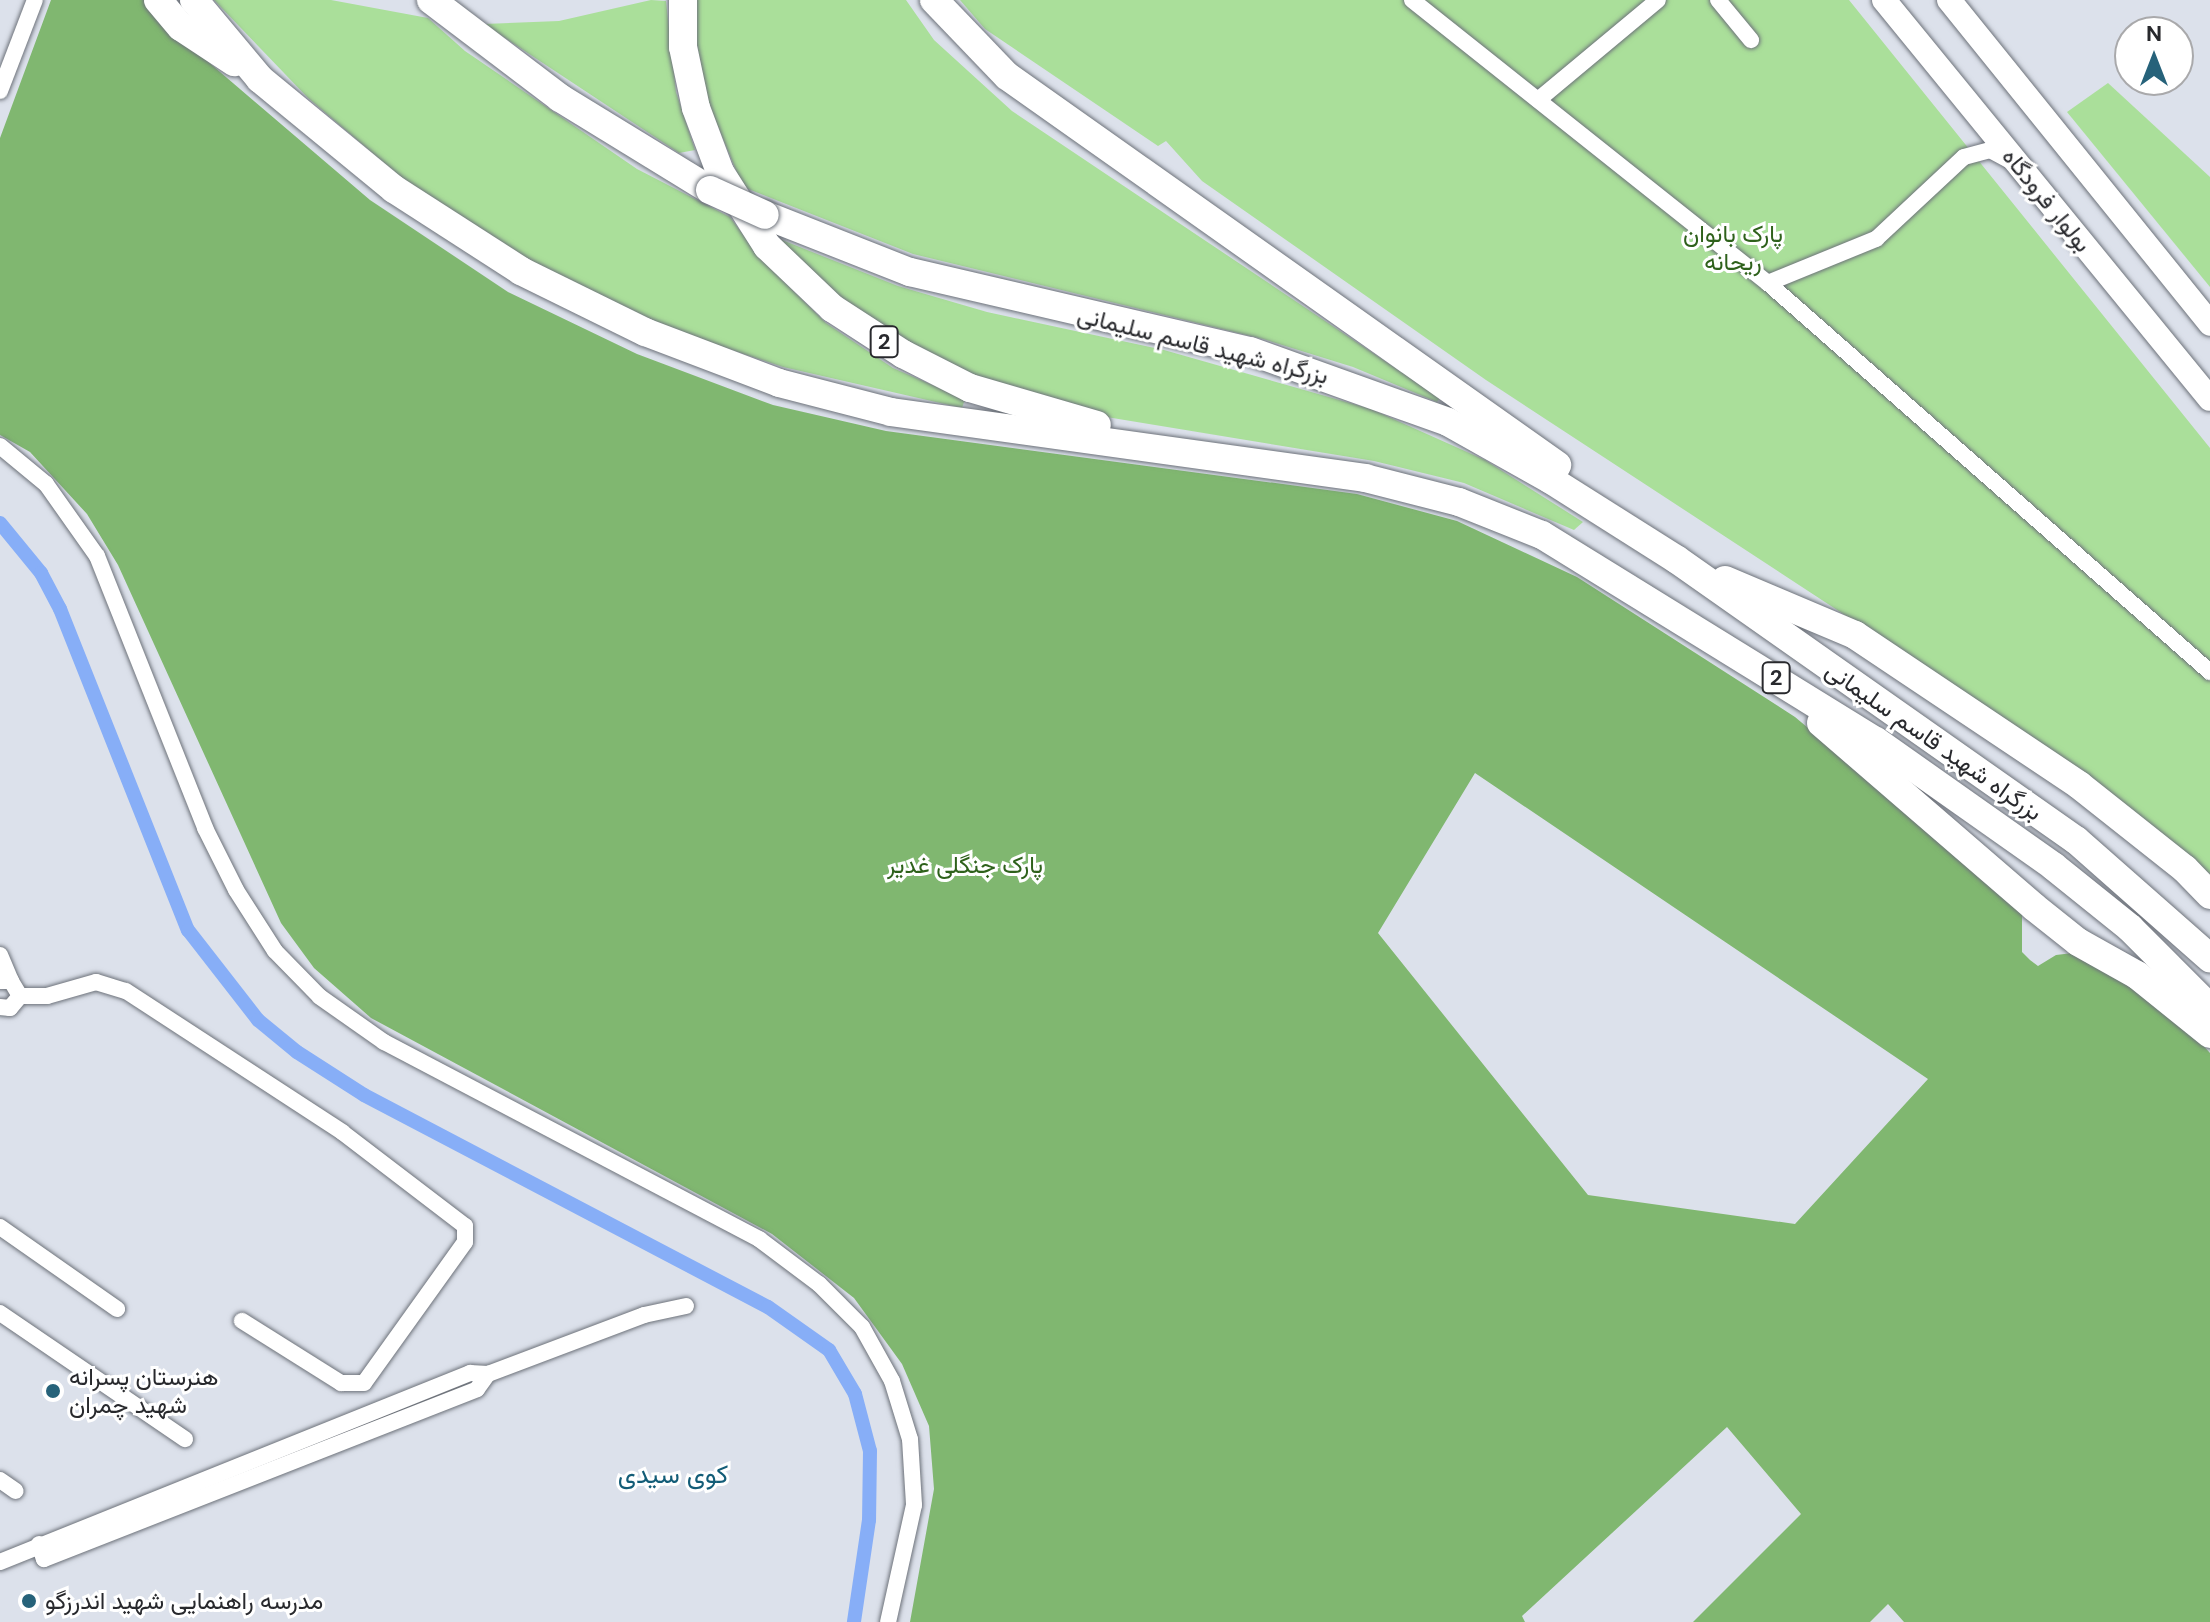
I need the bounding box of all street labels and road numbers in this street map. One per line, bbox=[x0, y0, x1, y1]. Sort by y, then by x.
street label: بولوار فرودگاه bbox=[1996, 142, 2098, 258]
street label: بزرگراه شهید قاسم سلیمانی bbox=[1075, 300, 1331, 390]
road number: 2 bbox=[868, 324, 900, 360]
street label: بزرگراه شهید قاسم سلیمانی bbox=[1820, 655, 2048, 827]
road number: 2 bbox=[1760, 660, 1792, 696]

